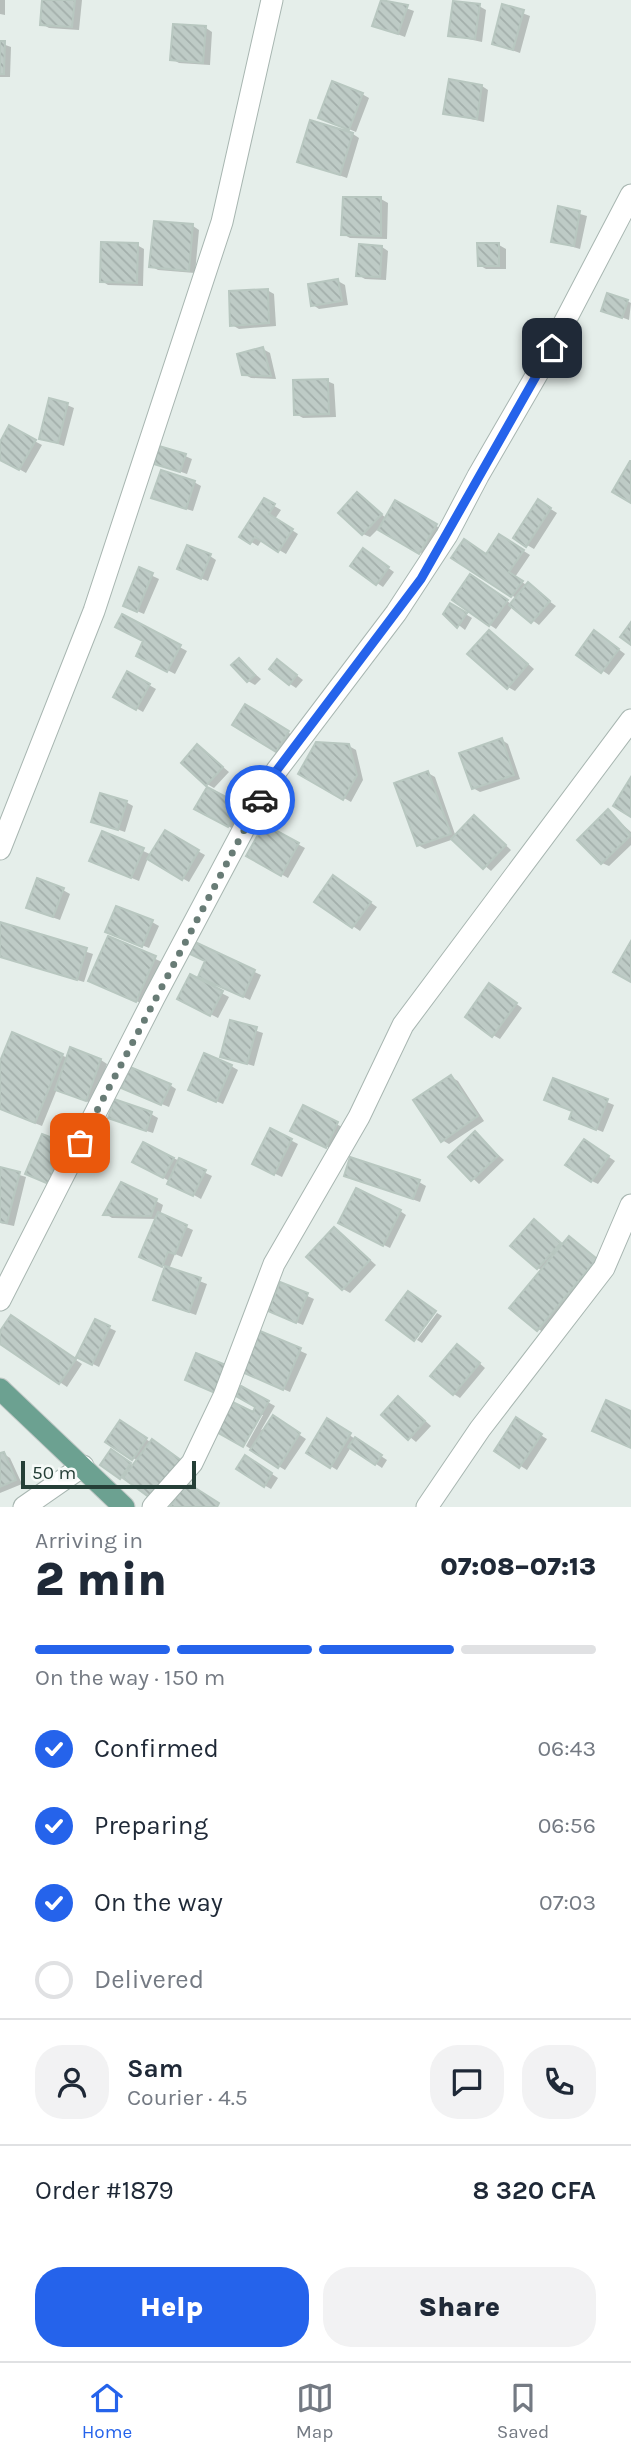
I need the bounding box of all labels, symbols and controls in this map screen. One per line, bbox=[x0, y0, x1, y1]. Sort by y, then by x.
pin bbox=[522, 318, 582, 378]
icon: home bbox=[533, 329, 571, 367]
courier bbox=[225, 765, 295, 835]
icon: car bbox=[241, 781, 279, 819]
pin bbox=[50, 1113, 110, 1173]
icon: bag bbox=[61, 1124, 99, 1162]
scale bar bbox=[21, 1458, 196, 1490]
text: 50 m bbox=[32, 1462, 76, 1484]
text: Arriving in bbox=[35, 1527, 143, 1554]
text: 07:08–07:13 bbox=[440, 1551, 596, 1582]
text: 2 min bbox=[35, 1553, 167, 1607]
text: On the way · 150 m bbox=[35, 1664, 225, 1691]
icon: check bbox=[35, 1730, 73, 1768]
text: Confirmed bbox=[94, 1733, 219, 1764]
text: 06:43 bbox=[537, 1735, 596, 1762]
icon: check bbox=[35, 1807, 73, 1845]
text: Preparing bbox=[94, 1810, 208, 1841]
text: 06:56 bbox=[538, 1812, 596, 1839]
icon: check bbox=[35, 1884, 73, 1922]
text: On the way bbox=[94, 1887, 223, 1918]
text: 07:03 bbox=[539, 1889, 596, 1916]
text: Delivered bbox=[94, 1964, 204, 1995]
button: person bbox=[35, 2045, 109, 2119]
button: chat bbox=[430, 2045, 504, 2119]
button: phone bbox=[522, 2045, 596, 2119]
text: Sam bbox=[127, 2053, 183, 2084]
text: Courier · 4.5 bbox=[127, 2084, 248, 2111]
text: Order #1879 bbox=[35, 2175, 174, 2206]
text: 8 320 CFA bbox=[472, 2175, 596, 2206]
button: Help bbox=[35, 2267, 309, 2347]
button: Share bbox=[323, 2267, 596, 2347]
tab: Home bbox=[82, 2379, 132, 2443]
tab: Map bbox=[296, 2379, 334, 2443]
tab: Saved bbox=[497, 2379, 549, 2443]

